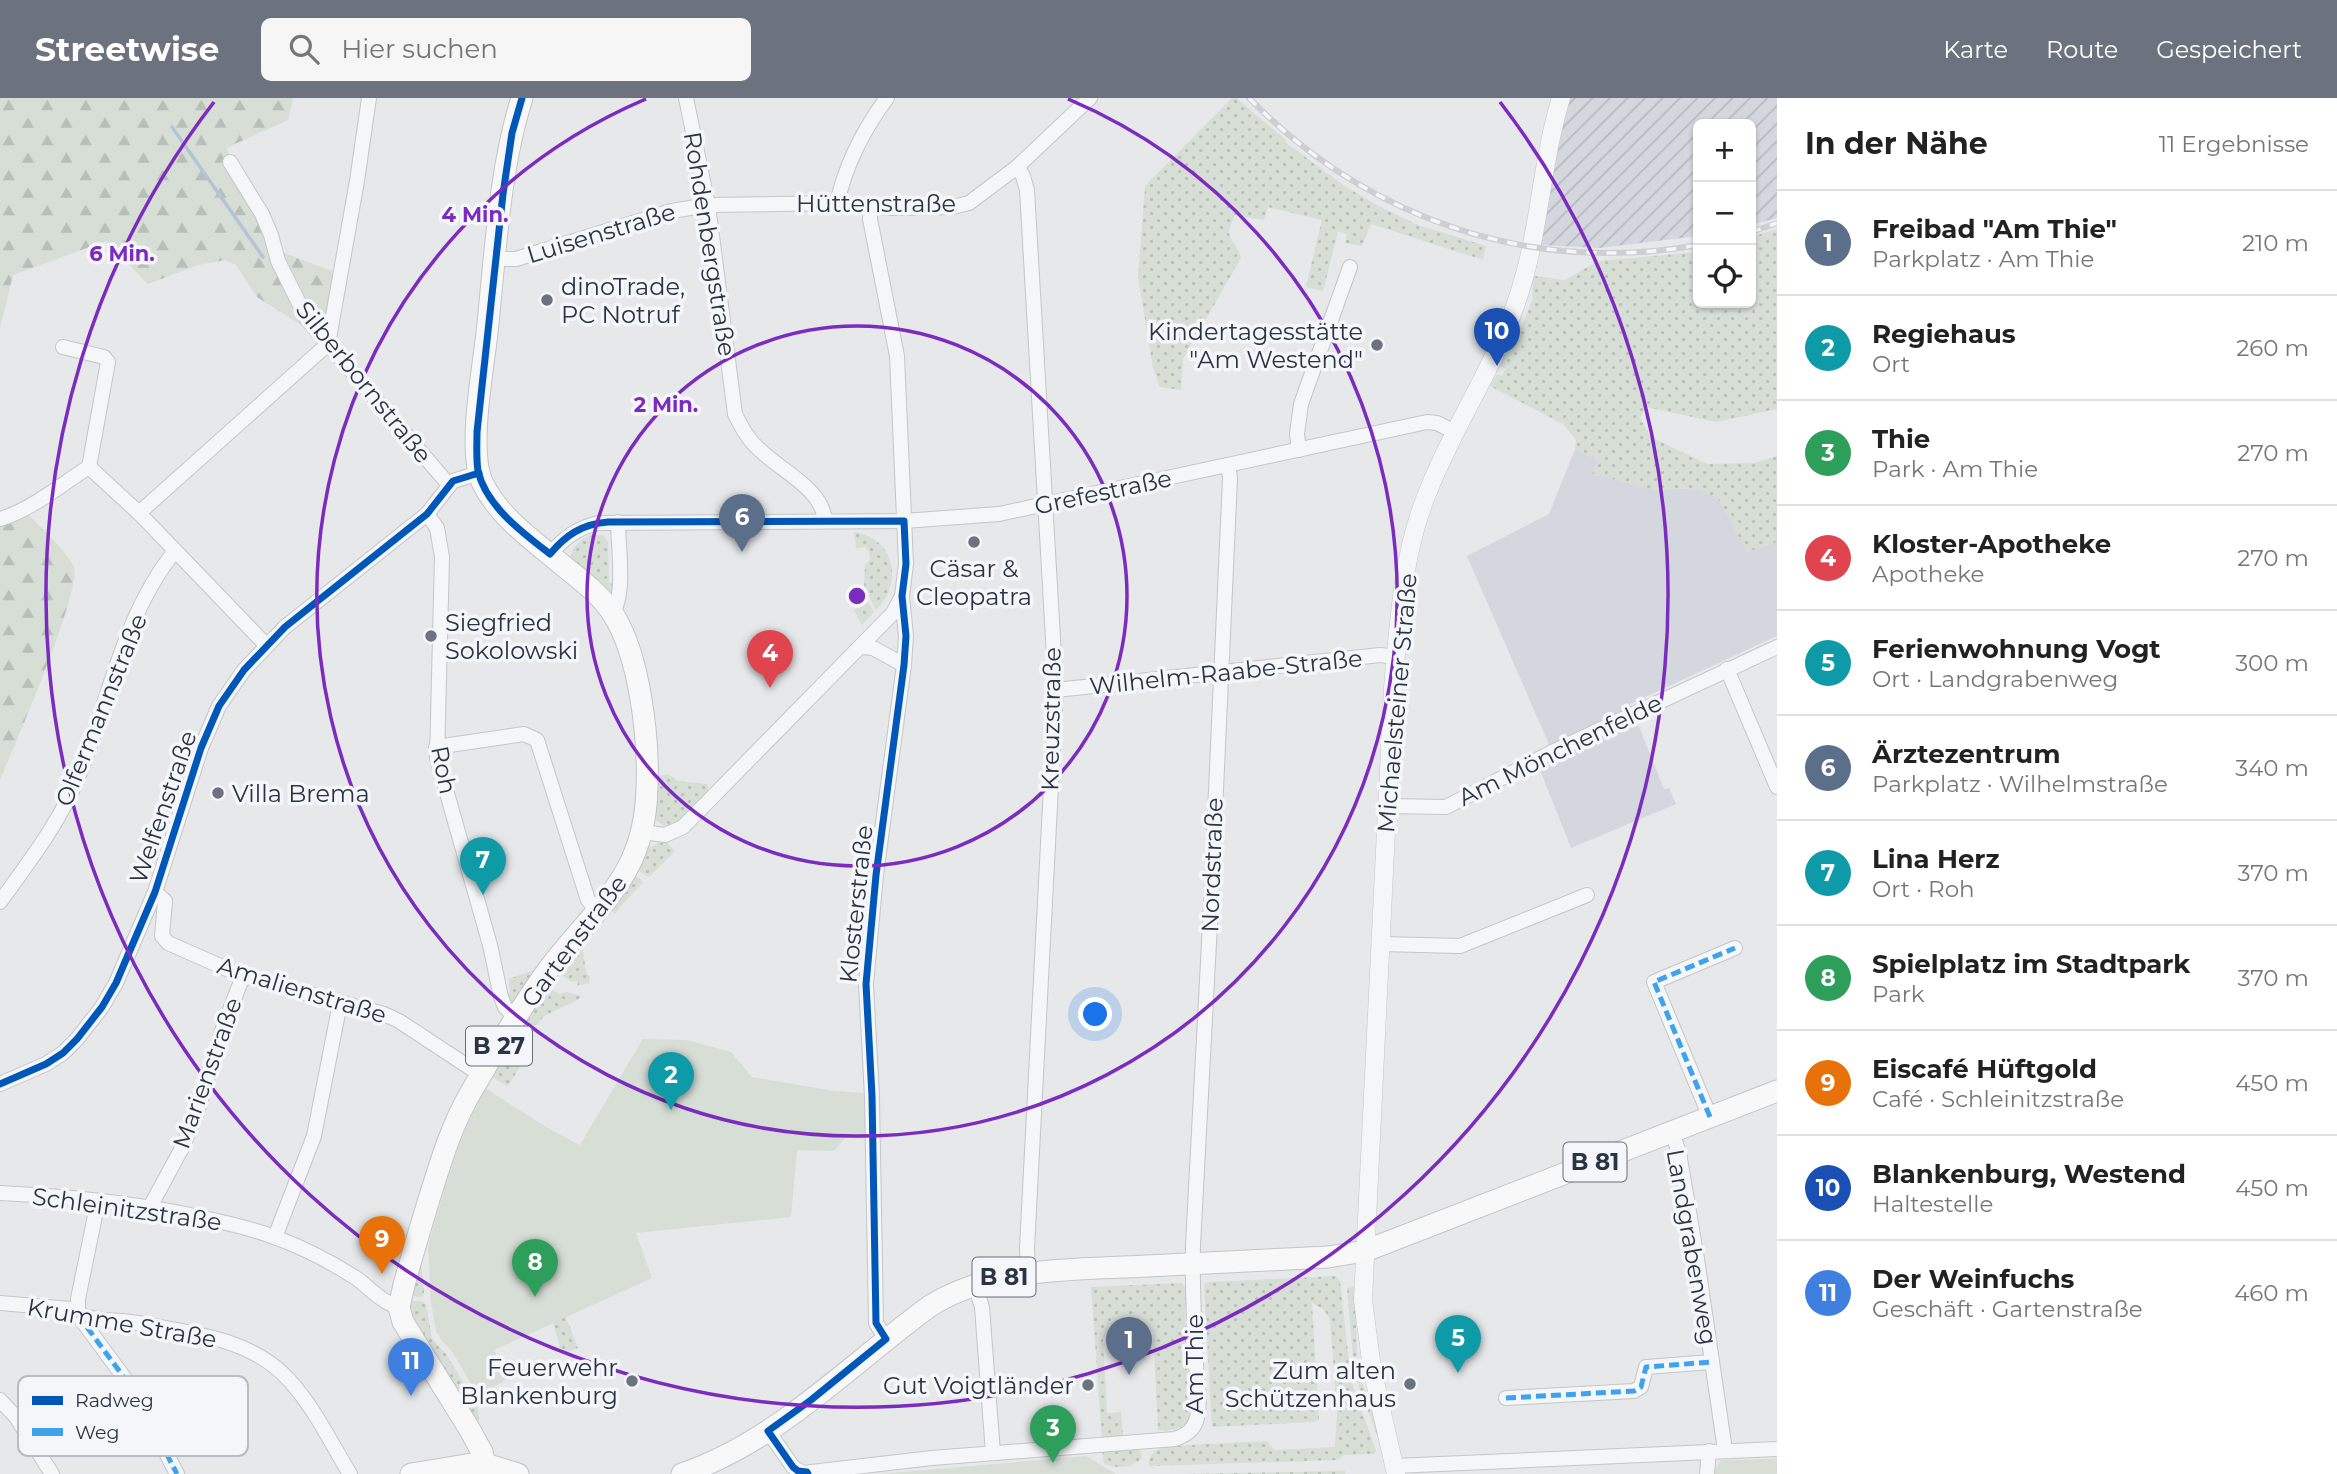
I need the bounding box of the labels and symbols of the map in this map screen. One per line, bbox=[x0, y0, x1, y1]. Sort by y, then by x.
street label: Rohdenbergstraße bbox=[678, 130, 742, 358]
street label: Hüttenstraße bbox=[796, 189, 956, 218]
street label: Luisenstraße bbox=[523, 197, 679, 269]
text: 4 Min. bbox=[442, 202, 508, 227]
text: 6 Min. bbox=[89, 241, 155, 266]
place label: dinoTrade, PC Notruf bbox=[561, 272, 685, 329]
marker: dinoTrade, PC Notruf bbox=[539, 292, 555, 308]
street label: Silberbornstraße bbox=[290, 295, 438, 469]
pin: 10 bbox=[1474, 308, 1520, 366]
place label: Kindertagesstätte "Am Westend" bbox=[1148, 317, 1363, 374]
marker: Kindertagesstätte "Am Westend" bbox=[1369, 337, 1385, 353]
text: 2 Min. bbox=[634, 392, 698, 417]
street label: Grefestraße bbox=[1032, 463, 1174, 521]
pin: 6 bbox=[719, 494, 765, 552]
marker: Cäsar & Cleopatra bbox=[966, 534, 982, 550]
place label: Cäsar & Cleopatra bbox=[916, 554, 1032, 611]
street label: Michaelsteiner Straße bbox=[1371, 572, 1423, 834]
centre of rings bbox=[845, 584, 869, 608]
place label: Siegfried Sokolowski bbox=[445, 608, 578, 665]
street label: Olfermannstraße bbox=[49, 609, 153, 811]
marker: Siegfried Sokolowski bbox=[423, 628, 439, 644]
pin: 4 bbox=[747, 630, 793, 688]
street label: Wilhelm-Raabe-Straße bbox=[1088, 643, 1364, 701]
street label: Kreuzstraße bbox=[1035, 647, 1067, 791]
street label: Am Mönchenfelde bbox=[1453, 688, 1667, 812]
street label: Welfenstraße bbox=[123, 727, 203, 887]
street label: Roh bbox=[425, 743, 463, 797]
place label: Villa Brema bbox=[232, 779, 370, 808]
marker: Villa Brema bbox=[210, 785, 226, 801]
street label: Nordstraße bbox=[1195, 797, 1229, 933]
street label: Klosterstraße bbox=[833, 824, 879, 984]
pin: 7 bbox=[460, 837, 506, 895]
street label: Gartenstraße bbox=[515, 869, 633, 1013]
street label: Amalienstraße bbox=[214, 951, 390, 1029]
street label: Marienstraße bbox=[166, 994, 248, 1152]
your location bbox=[1078, 997, 1112, 1031]
road number: B 27 bbox=[466, 1026, 532, 1065]
pin: 2 bbox=[648, 1052, 694, 1110]
road number: B 81 bbox=[1564, 1142, 1626, 1182]
street label: Landgrabenweg bbox=[1660, 1147, 1724, 1347]
street label: Schleinitzstraße bbox=[30, 1181, 224, 1237]
pin: 9 bbox=[359, 1216, 405, 1274]
pin: 8 bbox=[512, 1239, 558, 1297]
road number: B 81 bbox=[972, 1258, 1036, 1296]
street label: Krumme Straße bbox=[25, 1292, 219, 1354]
street label: Am Thie bbox=[1180, 1314, 1209, 1414]
pin: 5 bbox=[1435, 1315, 1481, 1373]
pin: 1 bbox=[1106, 1317, 1152, 1375]
pin: 11 bbox=[388, 1338, 434, 1396]
place label: Feuerwehr Blankenburg bbox=[460, 1353, 618, 1410]
place label: Zum alten Schützenhaus bbox=[1225, 1356, 1396, 1413]
place label: Gut Voigtländer bbox=[883, 1371, 1074, 1400]
marker: Feuerwehr Blankenburg bbox=[624, 1373, 640, 1389]
legend bbox=[18, 1376, 248, 1456]
marker: Zum alten Schützenhaus bbox=[1402, 1376, 1418, 1392]
marker: Gut Voigtländer bbox=[1080, 1377, 1096, 1393]
text: Radweg bbox=[75, 1389, 154, 1412]
pin: 3 bbox=[1030, 1405, 1076, 1463]
text: Weg bbox=[75, 1421, 120, 1444]

